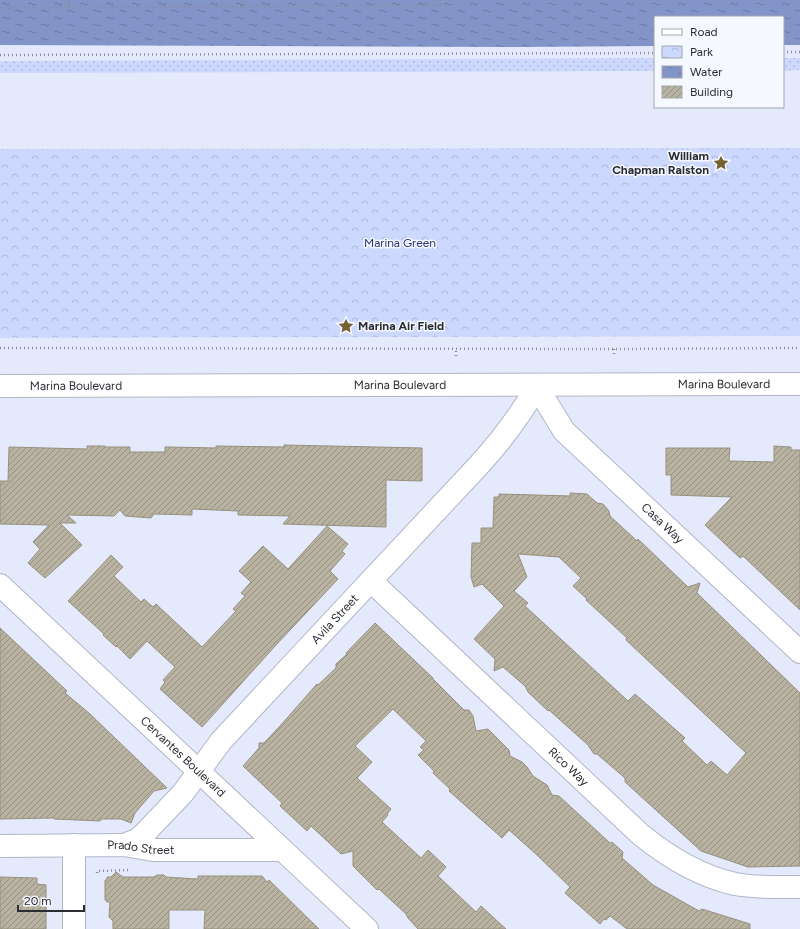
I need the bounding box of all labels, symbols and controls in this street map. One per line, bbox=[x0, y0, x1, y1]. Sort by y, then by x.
legend bbox=[654, 16, 784, 108]
text: Road bbox=[690, 25, 718, 39]
text: Park bbox=[690, 45, 713, 59]
text: Water bbox=[690, 65, 722, 79]
text: Building bbox=[690, 85, 733, 99]
place label: William Chapman Ralston bbox=[612, 149, 709, 177]
place icon: William Chapman Ralston bbox=[712, 154, 730, 172]
park label: Marina Green bbox=[364, 236, 436, 250]
place icon: Marina Air Field bbox=[337, 317, 355, 335]
place label: Marina Air Field bbox=[358, 319, 444, 333]
street label: Marina Boulevard bbox=[678, 377, 770, 391]
street label: Marina Boulevard bbox=[354, 378, 446, 392]
street label: Marina Boulevard bbox=[30, 379, 122, 393]
street label: Casa Way bbox=[639, 500, 687, 547]
street label: Avila Street bbox=[309, 591, 362, 647]
street label: Cervantes Boulevard bbox=[138, 713, 229, 800]
street label: Rico Way bbox=[545, 744, 592, 789]
street label: Prado Street bbox=[107, 838, 175, 857]
scale bar bbox=[18, 887, 84, 913]
text: 20 m bbox=[24, 894, 52, 908]

